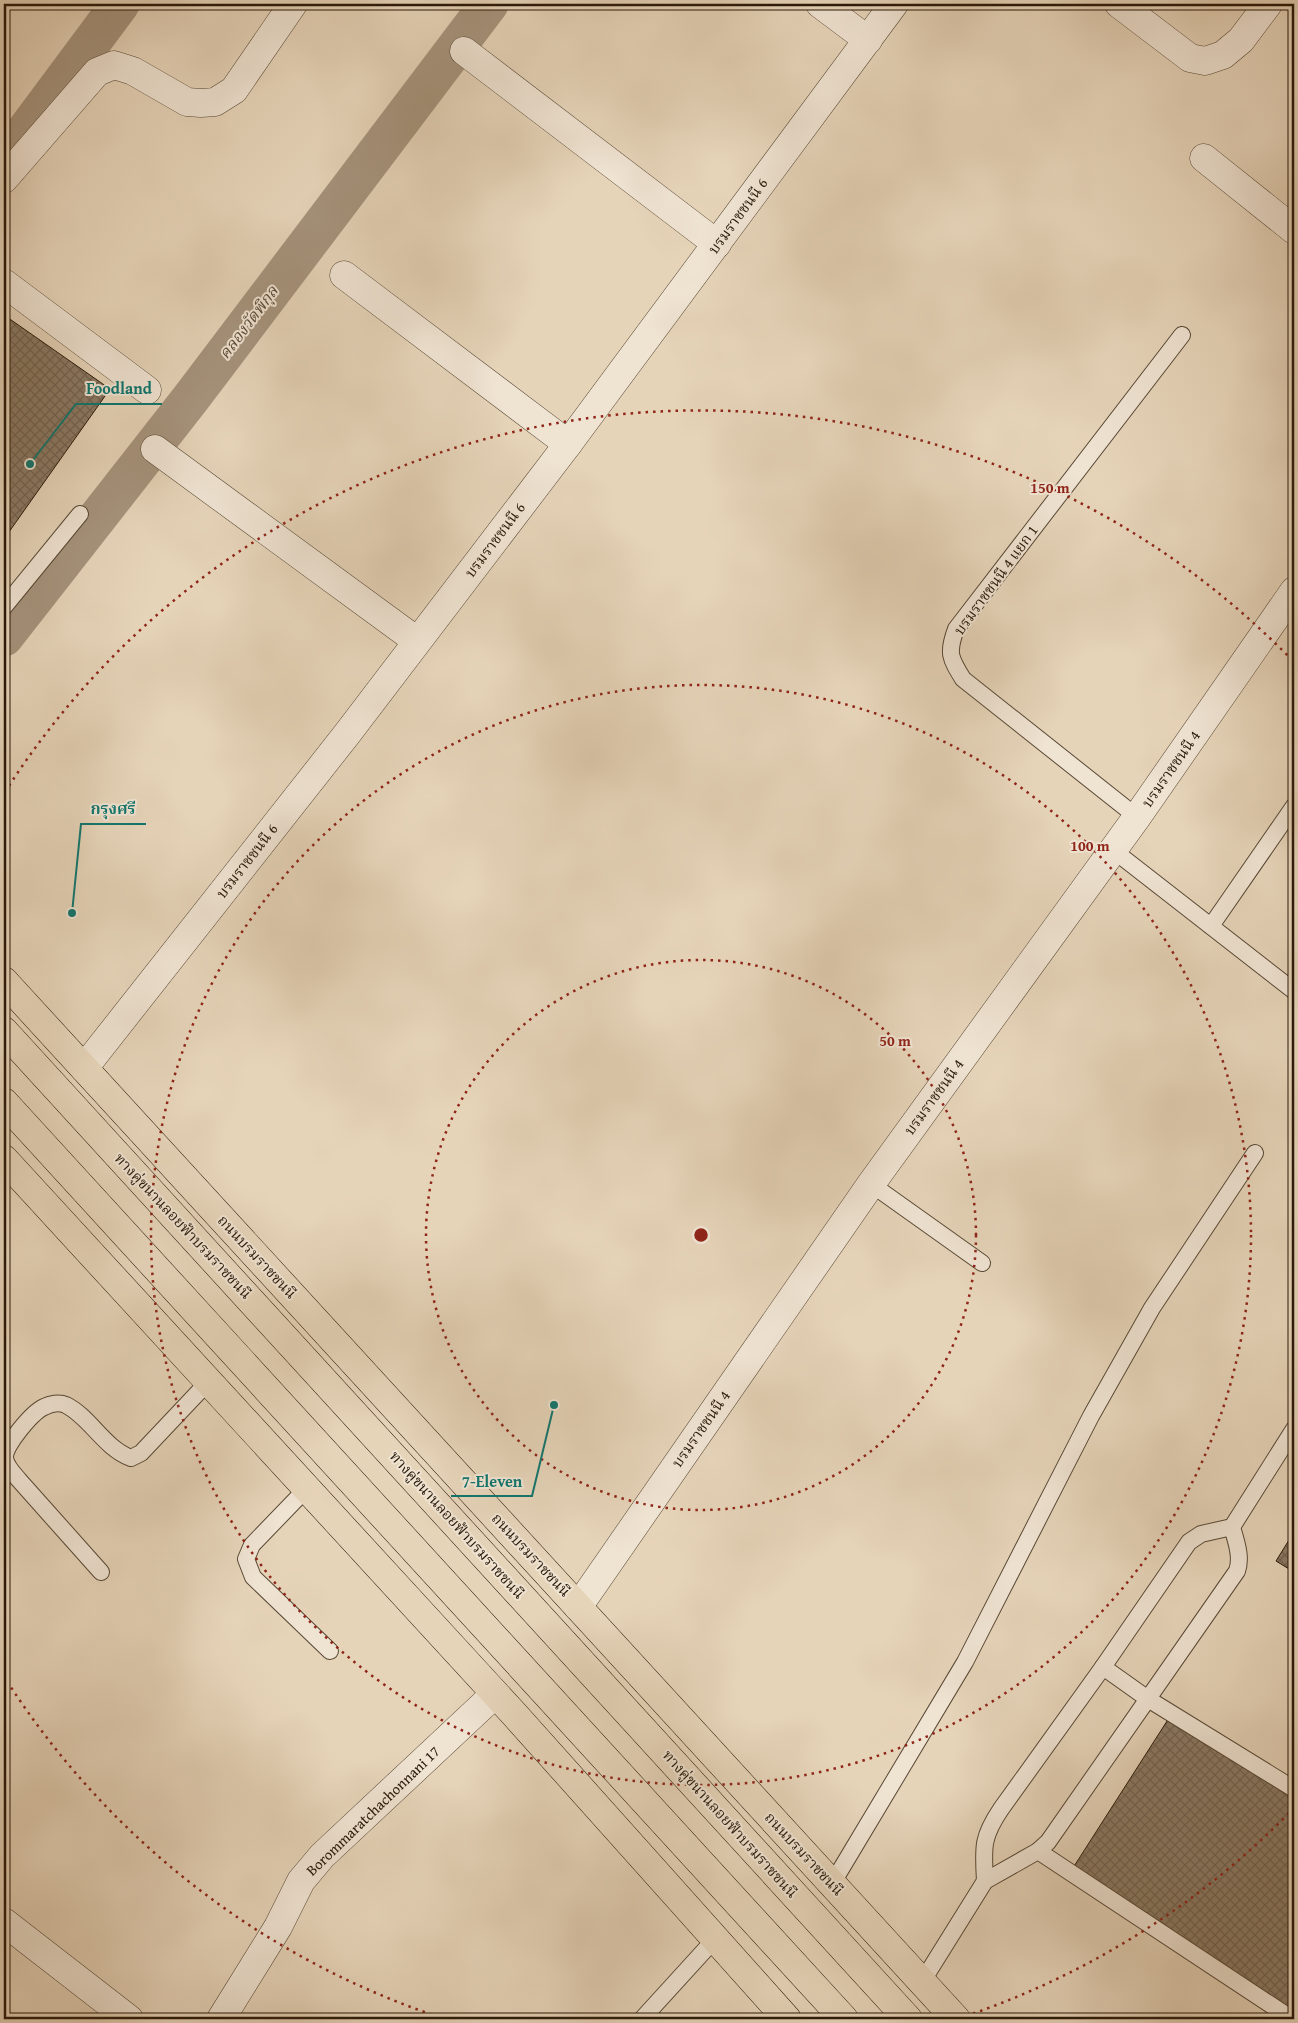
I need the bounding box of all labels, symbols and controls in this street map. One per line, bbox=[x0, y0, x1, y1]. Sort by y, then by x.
street label: บรมราชชนนี 6 bbox=[703, 173, 772, 258]
water label: คลองวัดพิกุล bbox=[212, 280, 284, 364]
callout: Foodland bbox=[76, 373, 162, 404]
text: Foodland bbox=[86, 376, 153, 400]
text: 150 m bbox=[1030, 477, 1070, 498]
street label: บรมราชชนนี 6 bbox=[459, 498, 530, 582]
street label: บรมราชชนนี 4 แยก 1 bbox=[949, 521, 1043, 639]
street label: บรมราชชนนี 4 bbox=[1136, 726, 1205, 811]
callout: กรุงศรี bbox=[81, 793, 146, 824]
text: กรุงศรี bbox=[90, 796, 136, 820]
street label: บรมราชชนนี 6 bbox=[211, 819, 282, 902]
text: 100 m bbox=[1070, 835, 1110, 856]
text: 50 m bbox=[879, 1030, 911, 1051]
street label: บรมราชชนนี 4 bbox=[899, 1054, 968, 1139]
street label: ทางคู่ขนานลอยฟ้าบรมราชชนนี bbox=[110, 1148, 257, 1303]
street label: ถนนบรมราชชนนี bbox=[213, 1210, 302, 1303]
centre of rings bbox=[692, 1226, 710, 1244]
street label: บรมราชชนนี 4 bbox=[666, 1386, 735, 1471]
street label: ทางคู่ขนานลอยฟ้าบรมราชชนนี bbox=[385, 1446, 530, 1603]
callout: 7-Eleven bbox=[451, 1465, 532, 1496]
text: 7-Eleven bbox=[462, 1469, 523, 1493]
street label: ถนนบรมราชชนนี bbox=[487, 1508, 576, 1601]
street label: Borommaratchachonnani 17 bbox=[301, 1741, 444, 1880]
street label: ทางคู่ขนานลอยฟ้าบรมราชชนนี bbox=[658, 1745, 803, 1902]
street label: ถนนบรมราชชนนี bbox=[760, 1807, 849, 1900]

